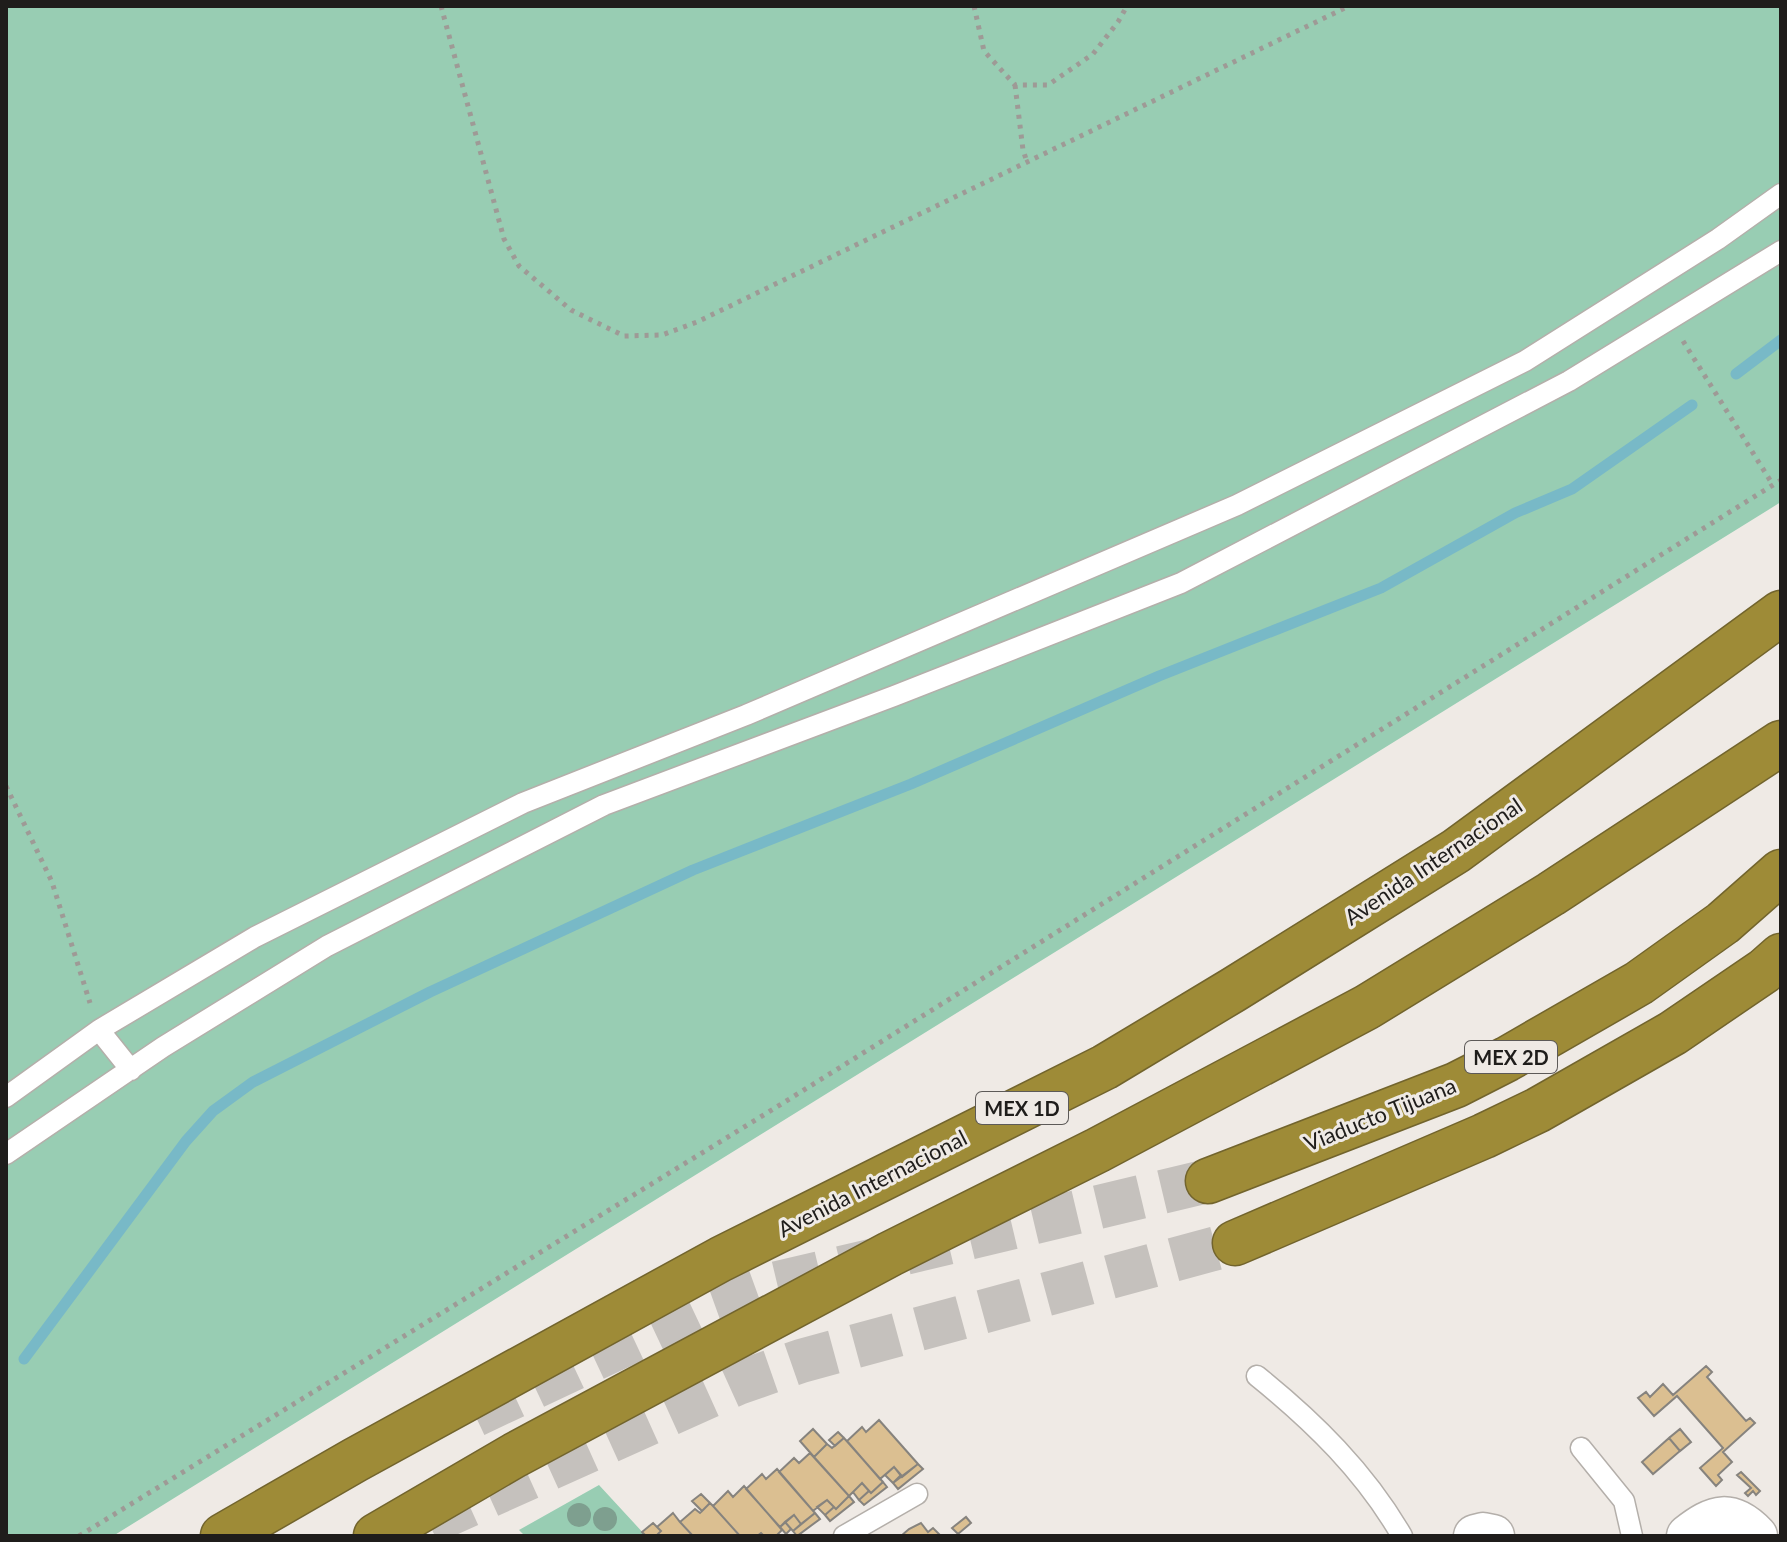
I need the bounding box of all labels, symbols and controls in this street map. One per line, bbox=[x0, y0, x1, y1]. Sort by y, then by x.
street label: Avenida Internacional bbox=[1339, 791, 1527, 931]
road number: MEX 2D bbox=[1465, 1041, 1557, 1073]
street label: Viaducto Tijuana bbox=[1300, 1071, 1460, 1157]
road number: MEX 1D bbox=[976, 1092, 1068, 1124]
street label: Avenida Internacional bbox=[773, 1124, 971, 1242]

